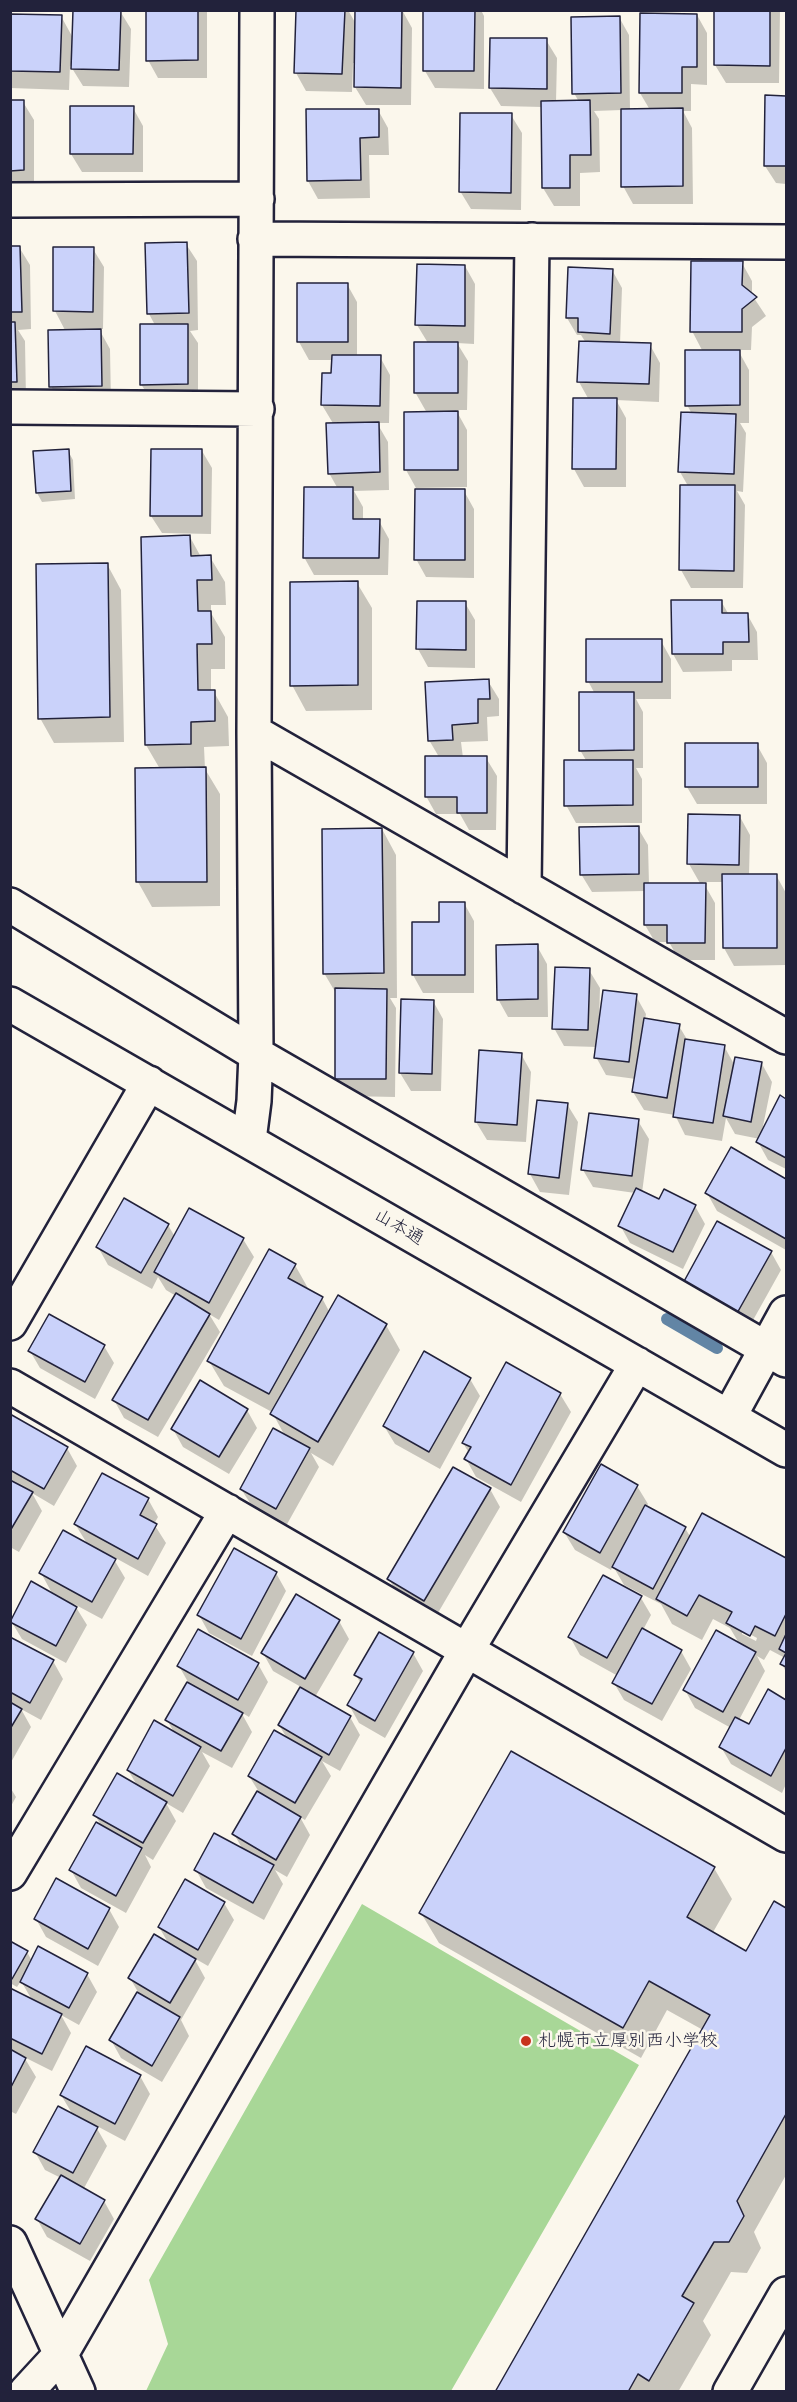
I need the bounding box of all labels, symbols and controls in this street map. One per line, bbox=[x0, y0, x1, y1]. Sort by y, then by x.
street label: 山本通 bbox=[370, 1204, 428, 1250]
place label: 札幌市立厚別西小学校 bbox=[538, 2030, 718, 2052]
marker: 札幌市立厚別西小学校 bbox=[519, 2034, 533, 2048]

